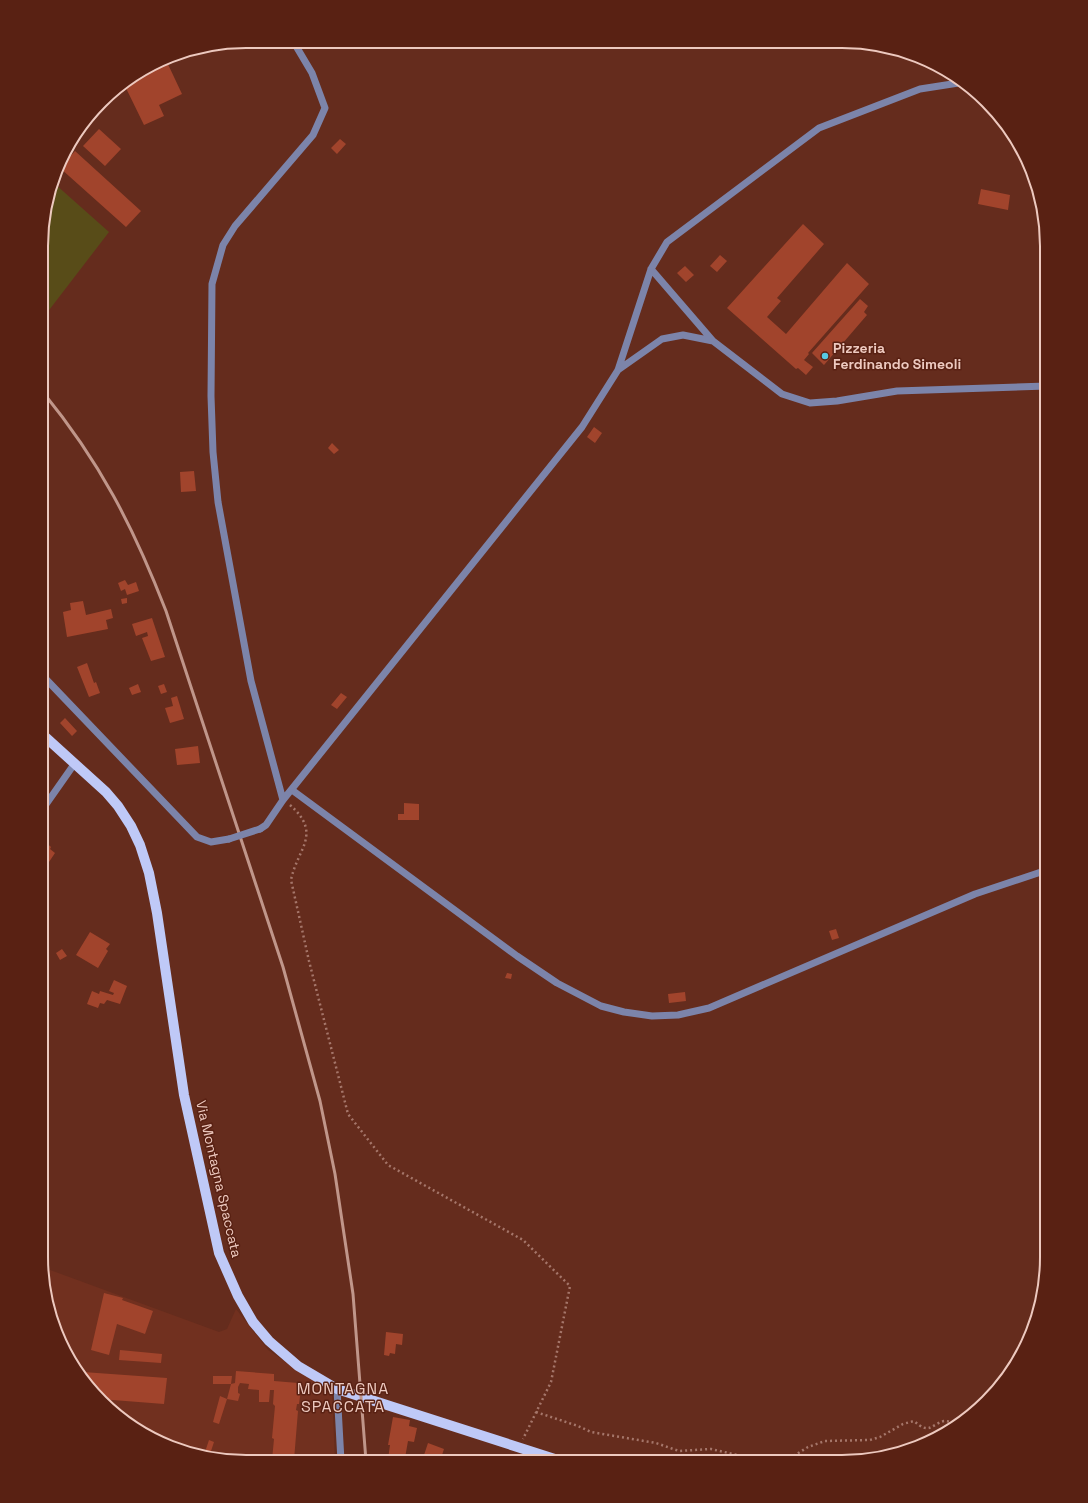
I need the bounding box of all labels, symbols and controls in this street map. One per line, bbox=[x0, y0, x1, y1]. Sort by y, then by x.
place label: Pizzeria Ferdinando Simeoli bbox=[833, 339, 961, 373]
marker: Pizzeria Ferdinando Simeoli bbox=[820, 351, 830, 361]
street label: Via Montagna Spaccata bbox=[192, 1099, 246, 1259]
district label: MONTAGNA SPACCATA bbox=[297, 1378, 389, 1417]

